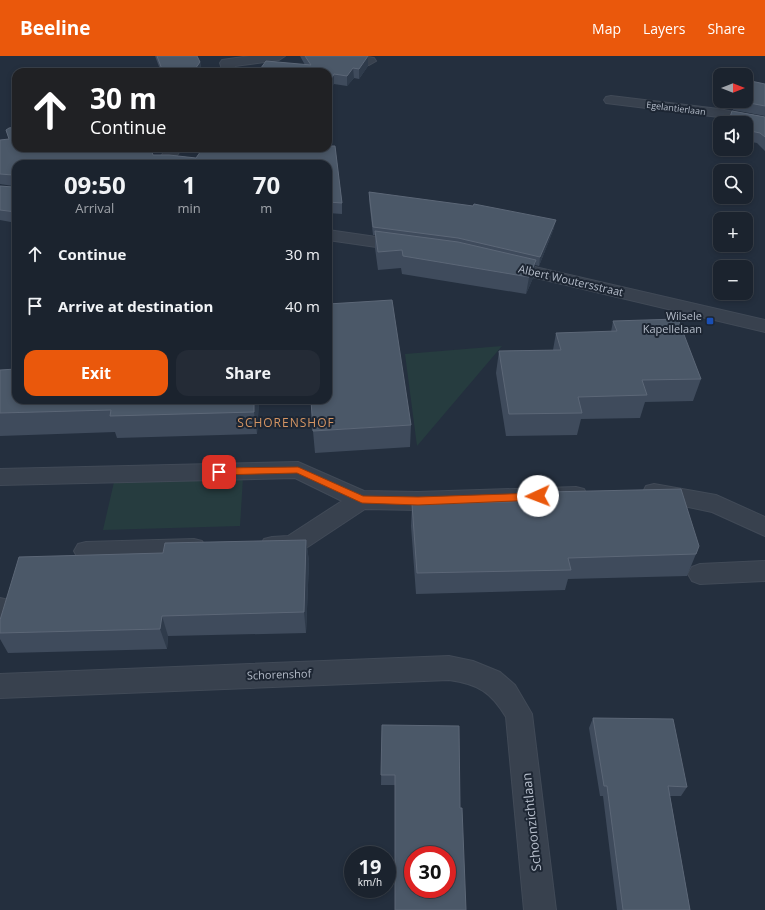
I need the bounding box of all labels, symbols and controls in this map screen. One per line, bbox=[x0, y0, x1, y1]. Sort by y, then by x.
text: Beeline bbox=[20, 15, 91, 41]
text: Map bbox=[592, 19, 621, 38]
text: Layers bbox=[643, 19, 685, 38]
text: Share bbox=[707, 19, 745, 38]
north arrow bbox=[713, 68, 753, 108]
map controls bbox=[713, 68, 753, 300]
text: 30 m bbox=[90, 79, 157, 117]
icon: ahead bbox=[24, 84, 76, 136]
street label: Egelantierlaan bbox=[646, 98, 706, 118]
text: Continue bbox=[90, 115, 166, 139]
button: sound bbox=[713, 116, 753, 156]
button: search bbox=[713, 164, 753, 204]
text: 09:50 bbox=[64, 168, 126, 201]
text: 1 bbox=[182, 168, 196, 201]
text: 70 bbox=[253, 168, 280, 201]
text: Arrival bbox=[75, 199, 114, 217]
text: min bbox=[177, 199, 201, 217]
text: m bbox=[260, 199, 272, 217]
button: + bbox=[713, 212, 753, 252]
icon: ahead bbox=[24, 243, 46, 265]
text: Continue bbox=[58, 244, 126, 264]
text: 30 m bbox=[285, 244, 320, 264]
button: − bbox=[713, 260, 753, 300]
street label: Albert Woutersstraat bbox=[517, 261, 625, 299]
icon: arrive bbox=[24, 295, 46, 317]
text: Arrive at destination bbox=[58, 296, 213, 316]
text: 40 m bbox=[285, 296, 320, 316]
place label: Wilsele Kapellelaan bbox=[643, 308, 702, 336]
marker: Wilsele Kapellelaan bbox=[705, 316, 715, 326]
button: Exit bbox=[24, 350, 168, 396]
button: Share bbox=[176, 350, 320, 396]
district label: SCHORENSHOF bbox=[237, 414, 335, 431]
pin bbox=[202, 455, 236, 489]
icon: arrive bbox=[208, 461, 230, 483]
position arrow bbox=[517, 475, 559, 517]
street label: Schorenshof bbox=[247, 665, 313, 683]
street label: Schoonzichtlaan bbox=[517, 772, 545, 872]
speed limit sign: 30 bbox=[404, 846, 456, 898]
text: 19 bbox=[359, 853, 381, 880]
text: km/h bbox=[358, 875, 382, 889]

